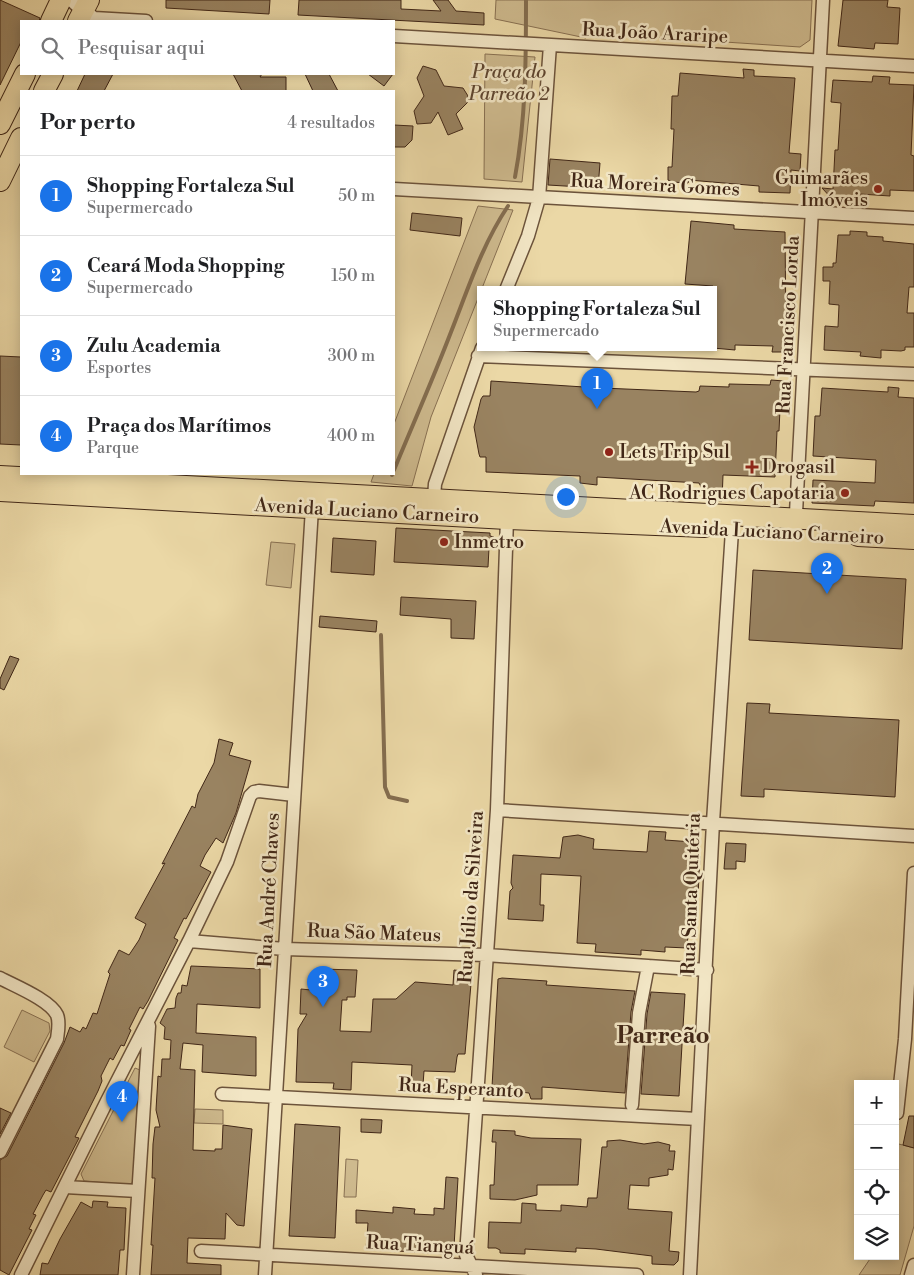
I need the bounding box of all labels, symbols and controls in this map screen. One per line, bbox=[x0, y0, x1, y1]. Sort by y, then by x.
street label: Rua João Araripe bbox=[581, 17, 729, 49]
search box bbox=[20, 20, 395, 75]
icon: search bbox=[38, 34, 66, 62]
text: Pesquisar aqui bbox=[78, 36, 205, 60]
park label: Praça do Parreão 2 bbox=[468, 60, 550, 106]
text: Por perto bbox=[40, 110, 136, 136]
text: 4 resultados bbox=[287, 113, 375, 133]
place label: Guimarães Imóveis bbox=[775, 166, 868, 212]
street label: Rua Moreira Gomes bbox=[570, 169, 740, 201]
text: Shopping Fortaleza Sul bbox=[87, 174, 295, 198]
marker: Guimarães Imóveis bbox=[872, 183, 884, 195]
text: 1 bbox=[52, 186, 60, 206]
text: 50 m bbox=[338, 186, 375, 206]
text: Supermercado bbox=[87, 198, 193, 218]
street label: Rua Francisco Lorda bbox=[771, 235, 805, 415]
text: Ceará Moda Shopping bbox=[87, 254, 284, 278]
text: 2 bbox=[51, 266, 61, 286]
text: 150 m bbox=[331, 266, 375, 286]
text: Supermercado bbox=[87, 278, 193, 298]
popup bbox=[477, 286, 717, 351]
text: Shopping Fortaleza Sul bbox=[493, 297, 701, 321]
text: Supermercado bbox=[493, 321, 599, 341]
text: Zulu Academia bbox=[87, 334, 221, 358]
text: 3 bbox=[51, 346, 61, 366]
text: 300 m bbox=[328, 346, 375, 366]
text: Esportes bbox=[87, 358, 151, 378]
pin: 1 bbox=[581, 368, 613, 409]
text: Praça dos Marítimos bbox=[87, 414, 271, 438]
text: 4 bbox=[51, 426, 61, 446]
text: 400 m bbox=[327, 426, 375, 446]
text: Parque bbox=[87, 438, 139, 458]
place label: Lets Trip Sul bbox=[619, 440, 730, 464]
marker: Lets Trip Sul bbox=[603, 446, 615, 458]
place label: Drogasil bbox=[762, 455, 835, 479]
marker: Drogasil bbox=[746, 461, 758, 473]
place label: AC Rodrigues Capotaria bbox=[628, 481, 835, 505]
your location bbox=[553, 484, 579, 510]
marker: AC Rodrigues Capotaria bbox=[839, 487, 851, 499]
street label: Avenida Luciano Carneiro bbox=[253, 493, 480, 529]
street label: Avenida Luciano Carneiro bbox=[658, 514, 885, 550]
place label: Inmetro bbox=[454, 530, 524, 554]
marker: Inmetro bbox=[438, 536, 450, 548]
pin: 2 bbox=[811, 553, 843, 594]
street label: Rua Júlio da Silveira bbox=[453, 810, 489, 984]
street label: Rua André Chaves bbox=[253, 812, 285, 968]
street label: Rua Santa Quitéria bbox=[676, 812, 706, 976]
street label: Rua São Mateus bbox=[306, 919, 442, 947]
pin: 3 bbox=[307, 966, 339, 1007]
district label: Parreão bbox=[616, 1021, 710, 1051]
street label: Rua Esperanto bbox=[398, 1073, 524, 1103]
map controls bbox=[854, 1080, 899, 1260]
button: + bbox=[854, 1080, 899, 1125]
pin: 4 bbox=[106, 1081, 138, 1122]
button: − bbox=[854, 1125, 899, 1170]
button: locate bbox=[854, 1170, 899, 1215]
button: layers bbox=[854, 1215, 899, 1260]
street label: Rua Tianguá bbox=[365, 1230, 475, 1260]

